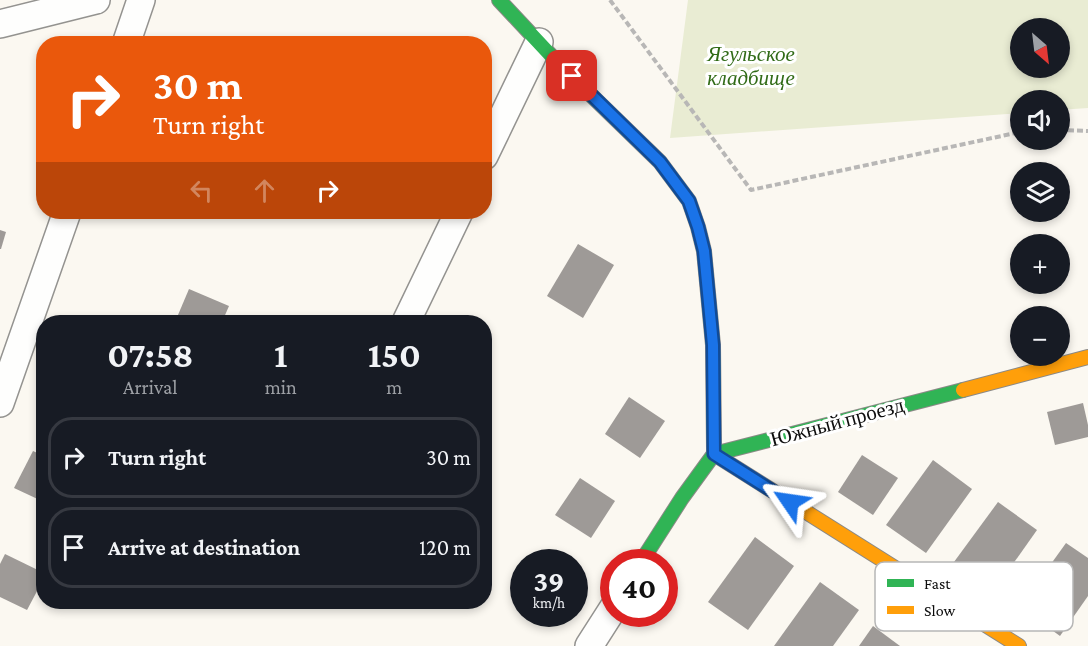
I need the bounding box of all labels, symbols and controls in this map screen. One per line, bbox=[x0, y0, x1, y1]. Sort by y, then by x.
north arrow bbox=[1010, 18, 1070, 78]
map controls bbox=[1010, 18, 1070, 366]
park label: Ягульское кладбище bbox=[706, 42, 795, 90]
pin bbox=[546, 50, 597, 101]
icon: arrive bbox=[555, 59, 588, 92]
icon: right bbox=[54, 60, 132, 138]
text: 30 m bbox=[153, 61, 243, 108]
button: sound bbox=[1010, 90, 1070, 150]
text: Turn right bbox=[153, 110, 264, 140]
button: layers bbox=[1010, 162, 1070, 222]
icon: left bbox=[185, 174, 218, 207]
icon: ahead bbox=[248, 174, 281, 207]
icon: right bbox=[311, 174, 344, 207]
button: + bbox=[1010, 234, 1070, 294]
button: − bbox=[1010, 306, 1070, 366]
text: 07:58 bbox=[107, 335, 194, 375]
text: 1 bbox=[274, 335, 287, 375]
text: 150 bbox=[368, 335, 421, 375]
text: Arrival bbox=[123, 376, 178, 398]
text: min bbox=[265, 376, 297, 398]
text: m bbox=[386, 376, 402, 398]
street label: Южный проезд bbox=[767, 393, 907, 451]
icon: right bbox=[57, 441, 90, 474]
text: Turn right bbox=[108, 445, 206, 470]
text: 30 m bbox=[426, 445, 471, 470]
position arrow bbox=[758, 470, 822, 534]
icon: arrive bbox=[57, 531, 90, 564]
text: Arrive at destination bbox=[108, 535, 300, 560]
text: 120 m bbox=[419, 535, 471, 560]
speed limit sign: 40 bbox=[600, 549, 678, 627]
legend bbox=[875, 562, 1073, 631]
text: 39 bbox=[533, 564, 565, 597]
text: Fast bbox=[924, 575, 951, 592]
text: km/h bbox=[533, 595, 565, 611]
text: Slow bbox=[924, 602, 956, 619]

